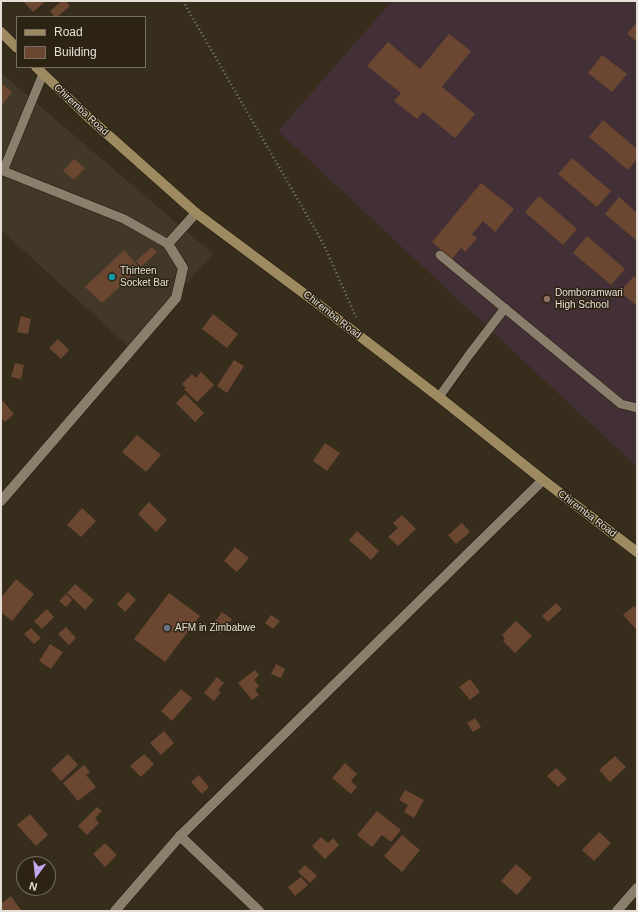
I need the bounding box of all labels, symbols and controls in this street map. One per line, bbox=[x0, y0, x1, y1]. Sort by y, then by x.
legend bbox=[16, 16, 146, 68]
text: Road bbox=[54, 25, 83, 39]
text: Building bbox=[54, 45, 97, 59]
street label: Chiremba Road bbox=[51, 82, 111, 138]
place label: Thirteen Socket Bar bbox=[120, 265, 169, 288]
marker: Thirteen Socket Bar bbox=[107, 272, 117, 282]
place label: Domboramwari High School bbox=[555, 287, 623, 310]
street label: Chiremba Road bbox=[301, 289, 363, 341]
marker: Domboramwari High School bbox=[542, 294, 552, 304]
street label: Chiremba Road bbox=[555, 488, 619, 540]
place label: AFM in Zimbabwe bbox=[175, 622, 256, 634]
marker: AFM in Zimbabwe bbox=[162, 623, 172, 633]
north arrow bbox=[16, 856, 56, 896]
text: N bbox=[28, 880, 39, 893]

